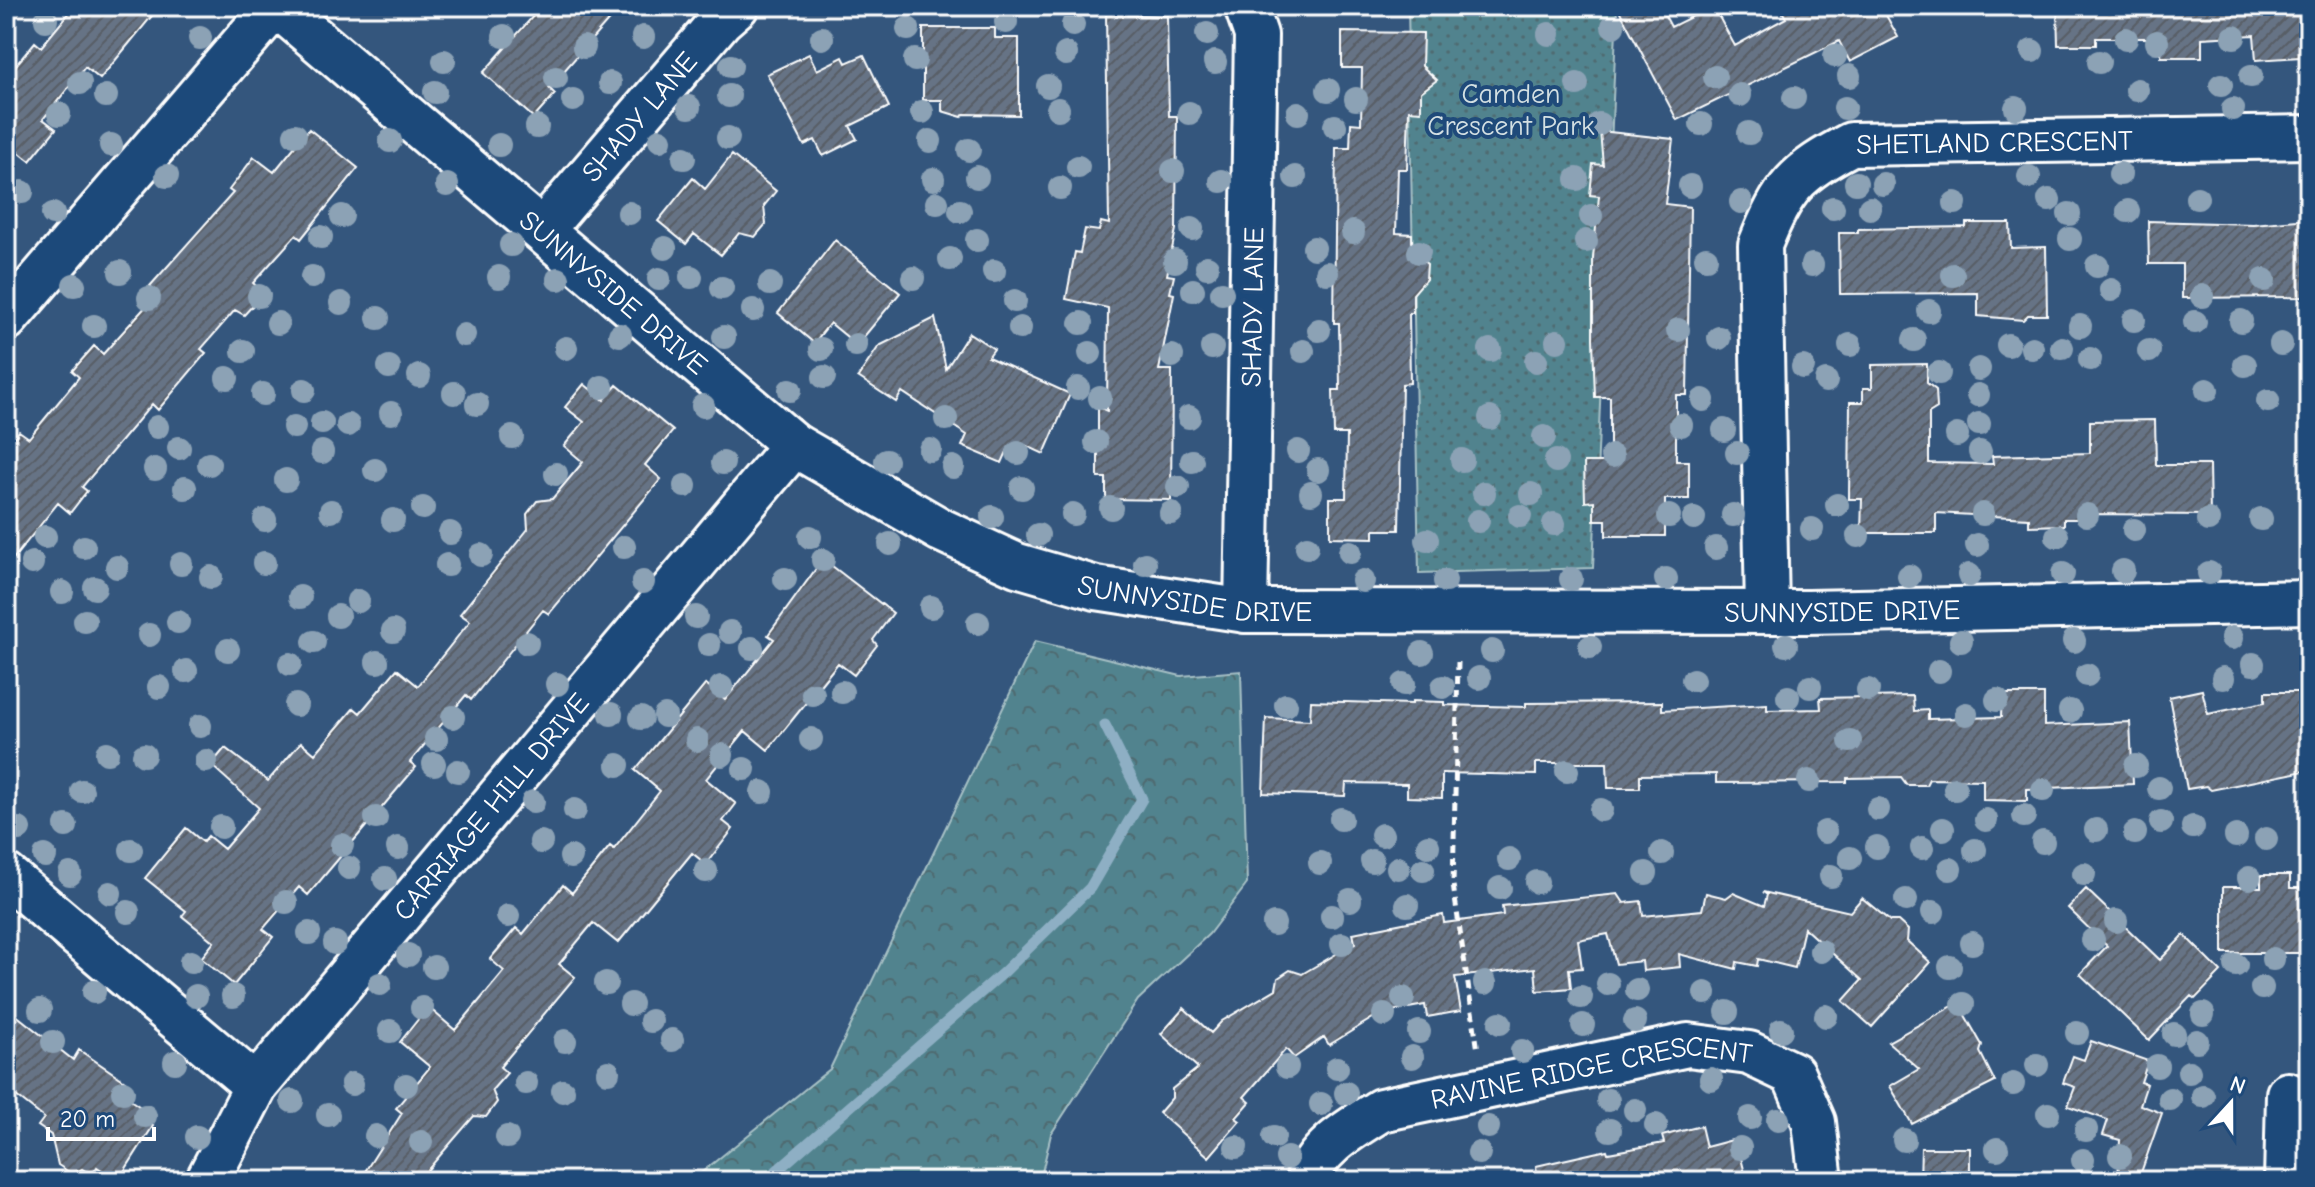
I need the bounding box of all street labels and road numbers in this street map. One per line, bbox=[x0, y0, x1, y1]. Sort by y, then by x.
street label: SHADY LANE bbox=[576, 46, 704, 188]
street label: SHETLAND CRESCENT bbox=[1856, 125, 2133, 161]
street label: SUNNYSIDE DRIVE bbox=[513, 204, 714, 381]
street label: SHADY LANE bbox=[1236, 227, 1270, 387]
street label: SUNNYSIDE DRIVE bbox=[1074, 569, 1312, 629]
street label: SUNNYSIDE DRIVE bbox=[1724, 594, 1961, 629]
street label: CARRIAGE HILL DRIVE bbox=[387, 687, 596, 927]
street label: RAVINE RIDGE CRESCENT bbox=[1428, 1030, 1755, 1116]

